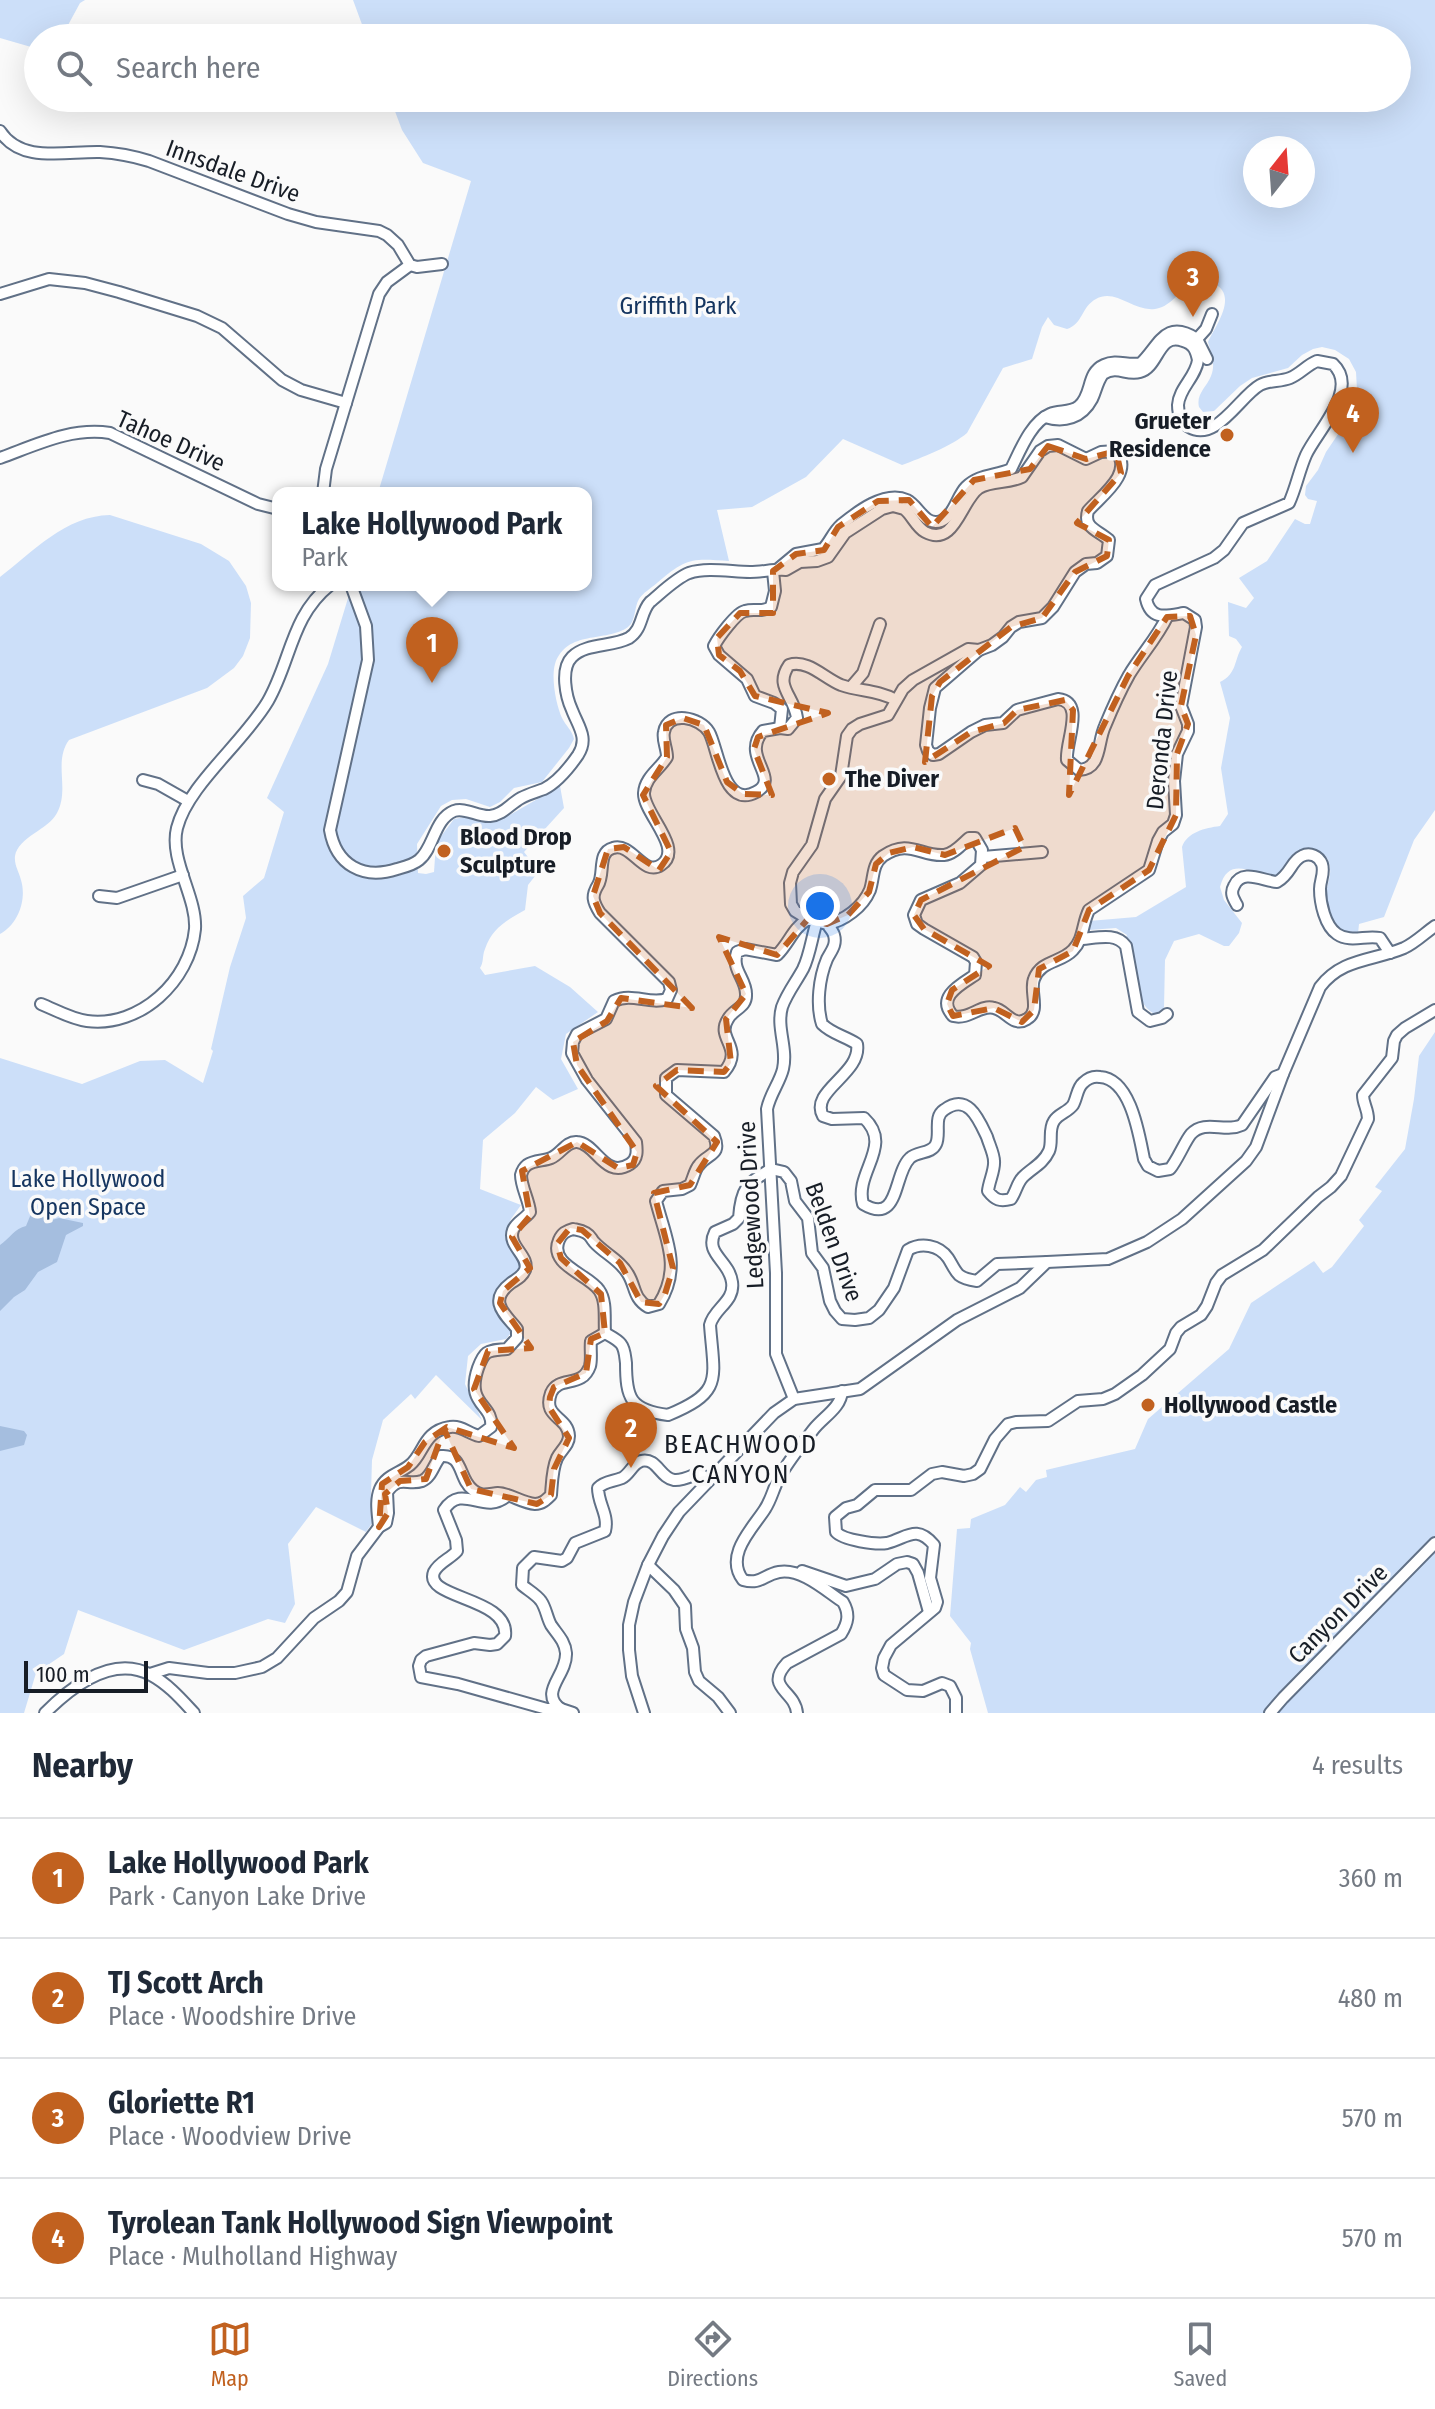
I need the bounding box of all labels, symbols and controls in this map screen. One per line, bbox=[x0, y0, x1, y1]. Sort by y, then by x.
search box bbox=[24, 24, 1411, 112]
icon: search bbox=[52, 46, 96, 90]
text: Search here bbox=[116, 50, 261, 86]
street label: Innsdale Drive bbox=[162, 134, 304, 208]
north arrow bbox=[1243, 136, 1315, 208]
pin: 3 bbox=[1167, 251, 1219, 317]
park label: Griffith Park bbox=[620, 292, 737, 320]
pin: 4 bbox=[1327, 387, 1379, 453]
street label: Tahoe Drive bbox=[113, 405, 229, 477]
place label: Grueter Residence bbox=[1109, 407, 1211, 463]
marker: Grueter Residence bbox=[1218, 426, 1236, 444]
popup bbox=[272, 487, 592, 591]
text: Lake Hollywood Park bbox=[302, 506, 562, 542]
text: Park bbox=[302, 542, 348, 573]
pin: 1 bbox=[406, 617, 458, 683]
street label: Deronda Drive bbox=[1141, 669, 1183, 811]
place label: The Diver bbox=[845, 765, 939, 793]
marker: The Diver bbox=[820, 770, 838, 788]
place label: Blood Drop Sculpture bbox=[460, 823, 572, 879]
marker: Blood Drop Sculpture bbox=[435, 842, 453, 860]
your location bbox=[800, 886, 840, 926]
street label: Ledgewood Drive bbox=[733, 1120, 769, 1290]
park label: Lake Hollywood Open Space bbox=[11, 1165, 165, 1221]
street label: Belden Drive bbox=[799, 1178, 869, 1306]
place label: Hollywood Castle bbox=[1164, 1391, 1337, 1419]
marker: Hollywood Castle bbox=[1139, 1396, 1157, 1414]
pin: 2 bbox=[605, 1402, 657, 1468]
district label: BEACHWOOD CANYON bbox=[664, 1429, 818, 1490]
street label: Canyon Drive bbox=[1283, 1559, 1393, 1669]
scale bar bbox=[24, 1657, 148, 1693]
text: 100 m bbox=[36, 1661, 90, 1688]
text: Nearby bbox=[32, 1745, 133, 1786]
text: 4 results bbox=[1312, 1750, 1403, 1781]
text: Lake Hollywood Park bbox=[108, 1845, 369, 1881]
text: 1 bbox=[53, 1863, 64, 1894]
text: 360 m bbox=[1339, 1863, 1403, 1894]
text: Park · Canyon Lake Drive bbox=[108, 1881, 366, 1912]
text: TJ Scott Arch bbox=[108, 1965, 264, 2001]
text: 2 bbox=[52, 1983, 64, 2014]
text: 480 m bbox=[1338, 1983, 1403, 2014]
text: Place · Woodshire Drive bbox=[108, 2001, 356, 2032]
text: Gloriette R1 bbox=[108, 2085, 255, 2121]
text: 3 bbox=[52, 2103, 64, 2134]
text: 570 m bbox=[1342, 2103, 1403, 2134]
text: Place · Woodview Drive bbox=[108, 2121, 352, 2152]
text: Tyrolean Tank Hollywood Sign Viewpoint bbox=[108, 2205, 613, 2241]
text: 4 bbox=[51, 2223, 65, 2254]
text: 570 m bbox=[1342, 2223, 1403, 2254]
text: Place · Mulholland Highway bbox=[108, 2241, 397, 2272]
tab: Map bbox=[208, 2317, 252, 2392]
tab: Directions bbox=[667, 2317, 758, 2392]
tab: Saved bbox=[1174, 2317, 1227, 2392]

